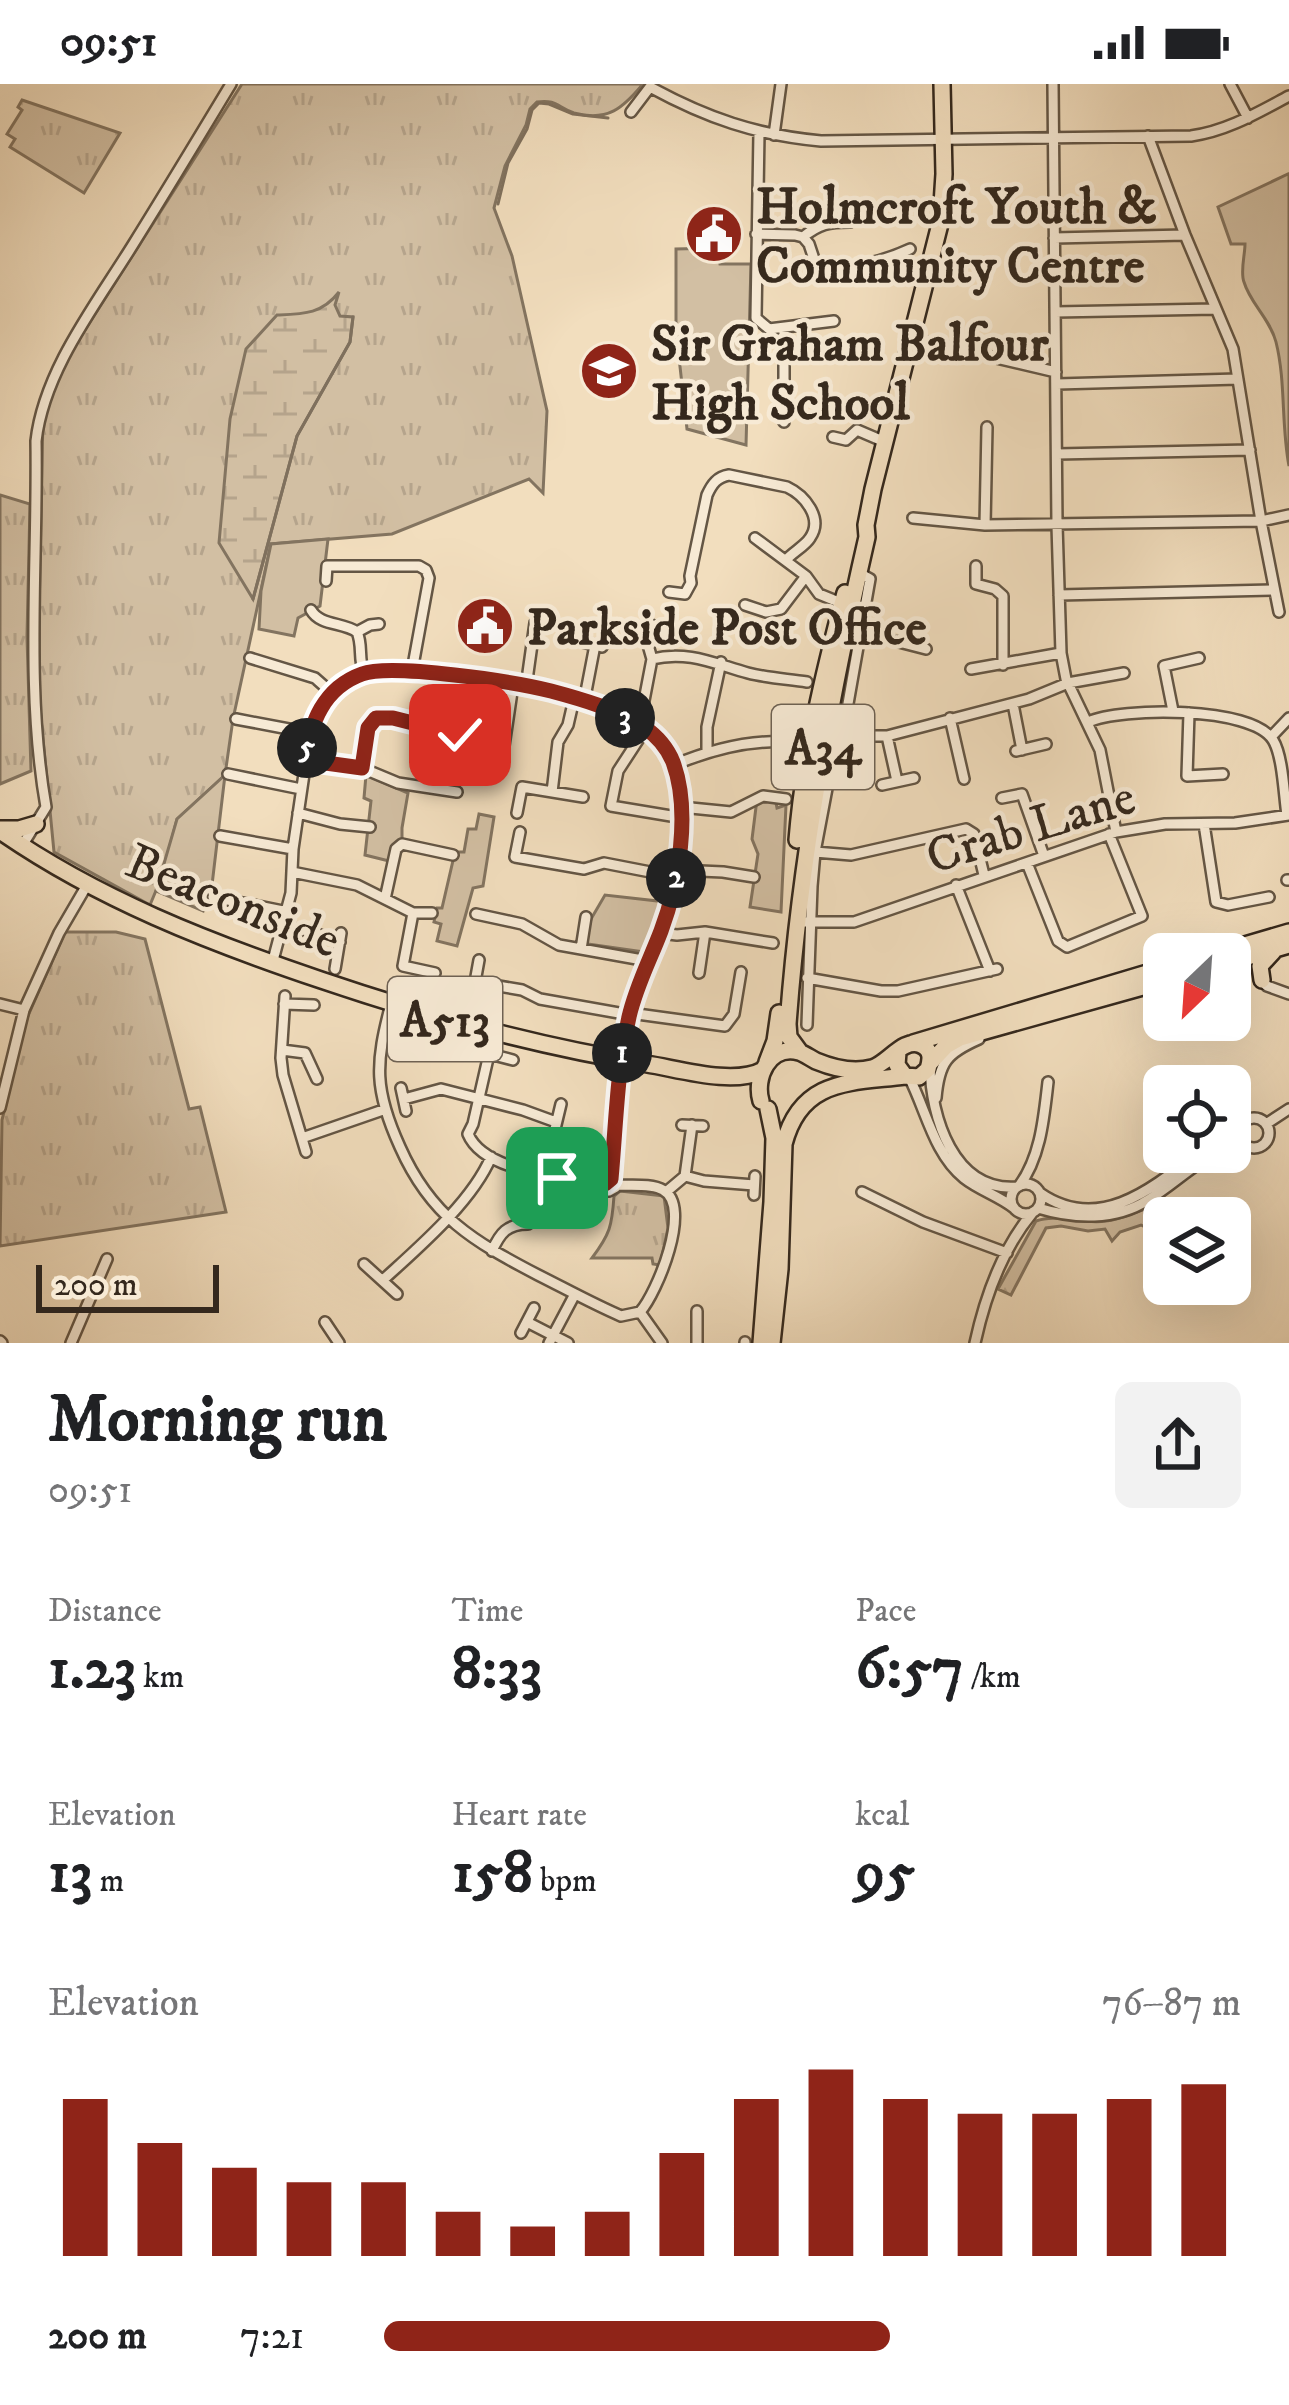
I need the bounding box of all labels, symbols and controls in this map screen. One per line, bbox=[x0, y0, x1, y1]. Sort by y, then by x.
text: 09:51 bbox=[60, 14, 157, 70]
place label: Holmcroft Youth & Community Centre bbox=[756, 176, 1157, 299]
public building icon: Holmcroft Youth & Community Centre bbox=[683, 203, 745, 265]
place label: Sir Graham Balfour High School bbox=[651, 313, 1049, 436]
school or university icon: Sir Graham Balfour High School bbox=[578, 340, 640, 402]
public building icon: Parkside Post Office bbox=[454, 595, 516, 657]
place label: Parkside Post Office bbox=[527, 597, 927, 661]
pin bbox=[409, 684, 511, 786]
pin: 3 bbox=[595, 688, 655, 748]
text: 3 bbox=[619, 697, 631, 738]
icon: check bbox=[427, 702, 493, 768]
road number: A34 bbox=[772, 705, 874, 789]
pin: 5 bbox=[277, 718, 337, 778]
text: 5 bbox=[299, 727, 315, 768]
street label: Crab Lane bbox=[919, 766, 1143, 890]
street label: Beaconside bbox=[116, 830, 349, 974]
pin: 2 bbox=[646, 848, 706, 908]
text: 2 bbox=[668, 857, 684, 898]
north arrow bbox=[1143, 933, 1251, 1041]
map controls bbox=[1143, 933, 1251, 1305]
road number: A513 bbox=[388, 977, 502, 1061]
pin: 1 bbox=[592, 1023, 652, 1083]
text: 1 bbox=[616, 1032, 628, 1073]
button: locate bbox=[1143, 1065, 1251, 1173]
pin bbox=[506, 1127, 608, 1229]
icon: arrive bbox=[524, 1145, 590, 1211]
button: layers bbox=[1143, 1197, 1251, 1305]
scale bar bbox=[36, 1259, 219, 1312]
text: 200 m bbox=[54, 1265, 138, 1306]
text: Morning run bbox=[48, 1380, 387, 1462]
button: share bbox=[1115, 1382, 1241, 1508]
text: 09:51 bbox=[48, 1466, 132, 1515]
text: Distance bbox=[48, 1591, 162, 1632]
text: Time bbox=[452, 1591, 523, 1632]
text: Pace bbox=[855, 1591, 916, 1632]
text: 1.23 bbox=[48, 1632, 136, 1707]
text: 8:33 bbox=[452, 1632, 542, 1707]
text: 6:57 bbox=[855, 1632, 964, 1707]
text: km bbox=[136, 1657, 184, 1698]
text: /km bbox=[964, 1657, 1021, 1698]
text: Elevation bbox=[48, 1795, 176, 1836]
text: Heart rate bbox=[452, 1795, 587, 1836]
text: kcal bbox=[855, 1795, 910, 1836]
text: 13 bbox=[48, 1836, 92, 1911]
text: 158 bbox=[452, 1836, 533, 1911]
text: 95 bbox=[855, 1836, 915, 1911]
text: m bbox=[92, 1861, 124, 1902]
text: bpm bbox=[533, 1861, 597, 1902]
text: Elevation bbox=[48, 1979, 199, 2028]
text: 76–87 m bbox=[1102, 1979, 1241, 2028]
text: 200 m bbox=[48, 2312, 147, 2361]
text: 7:21 bbox=[240, 2312, 304, 2361]

